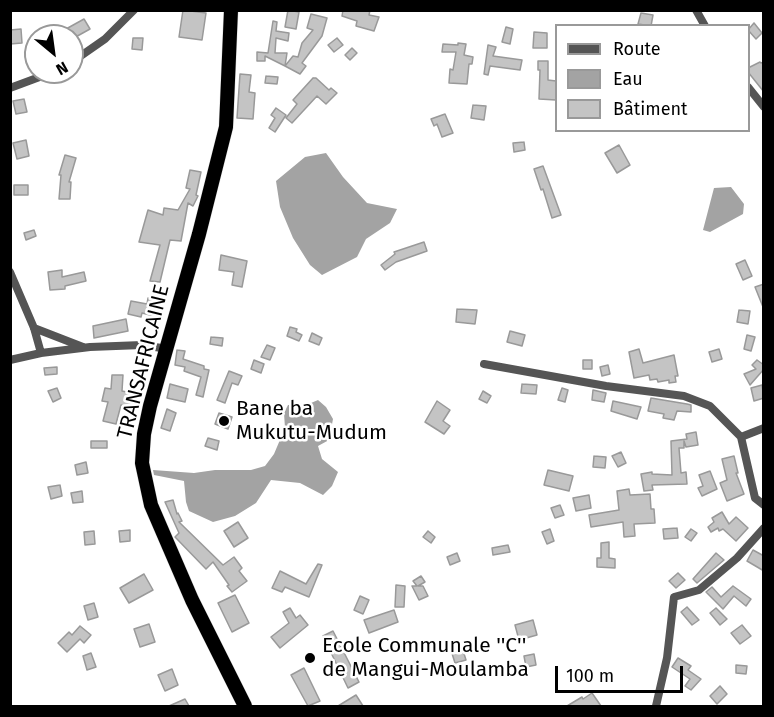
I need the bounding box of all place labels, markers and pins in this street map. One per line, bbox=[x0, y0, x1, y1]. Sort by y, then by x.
place label: Bane ba Mukutu-Mudum bbox=[236, 396, 387, 446]
marker: Bane ba Mukutu-Mudum bbox=[217, 414, 231, 428]
place label: Ecole Communale ''C'' de Mangui-Moulamba bbox=[322, 633, 529, 683]
marker: Ecole Communale ''C'' de Mangui-Moulamba bbox=[303, 651, 317, 665]

